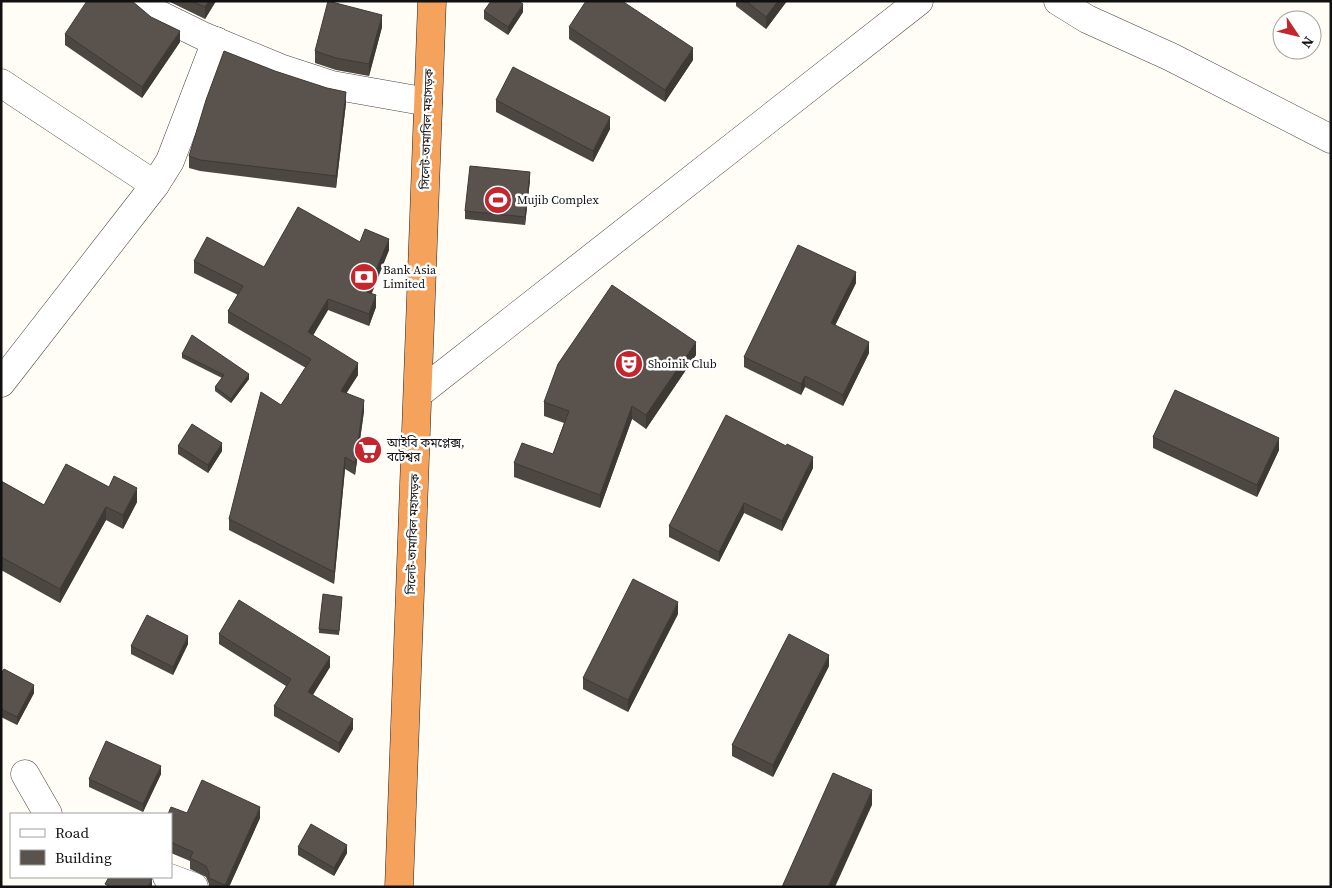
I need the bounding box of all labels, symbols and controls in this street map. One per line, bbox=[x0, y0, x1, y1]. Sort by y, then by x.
north arrow bbox=[1272, 10, 1322, 60]
text: N bbox=[1297, 33, 1319, 52]
street label: সিলেট-তামাবিল মহাসড়ক bbox=[417, 68, 437, 191]
sports icon: Mujib Complex bbox=[483, 185, 513, 215]
place label: Mujib Complex bbox=[517, 192, 599, 208]
bank icon: Bank Asia Limited bbox=[349, 262, 379, 292]
place label: Bank Asia Limited bbox=[383, 262, 437, 292]
theatre icon: Shoinik Club bbox=[614, 349, 644, 379]
place label: Shoinik Club bbox=[648, 356, 717, 372]
supermarket icon: আইবি কমপ্লেক্স, বটেশ্বর bbox=[353, 435, 383, 465]
place label: আইবি কমপ্লেক্স, বটেশ্বর bbox=[386, 435, 465, 465]
street label: সিলেট-তামাবিল মহাসড়ক bbox=[403, 473, 423, 596]
legend bbox=[10, 813, 172, 878]
text: Road bbox=[55, 822, 89, 843]
text: Building bbox=[55, 847, 112, 868]

